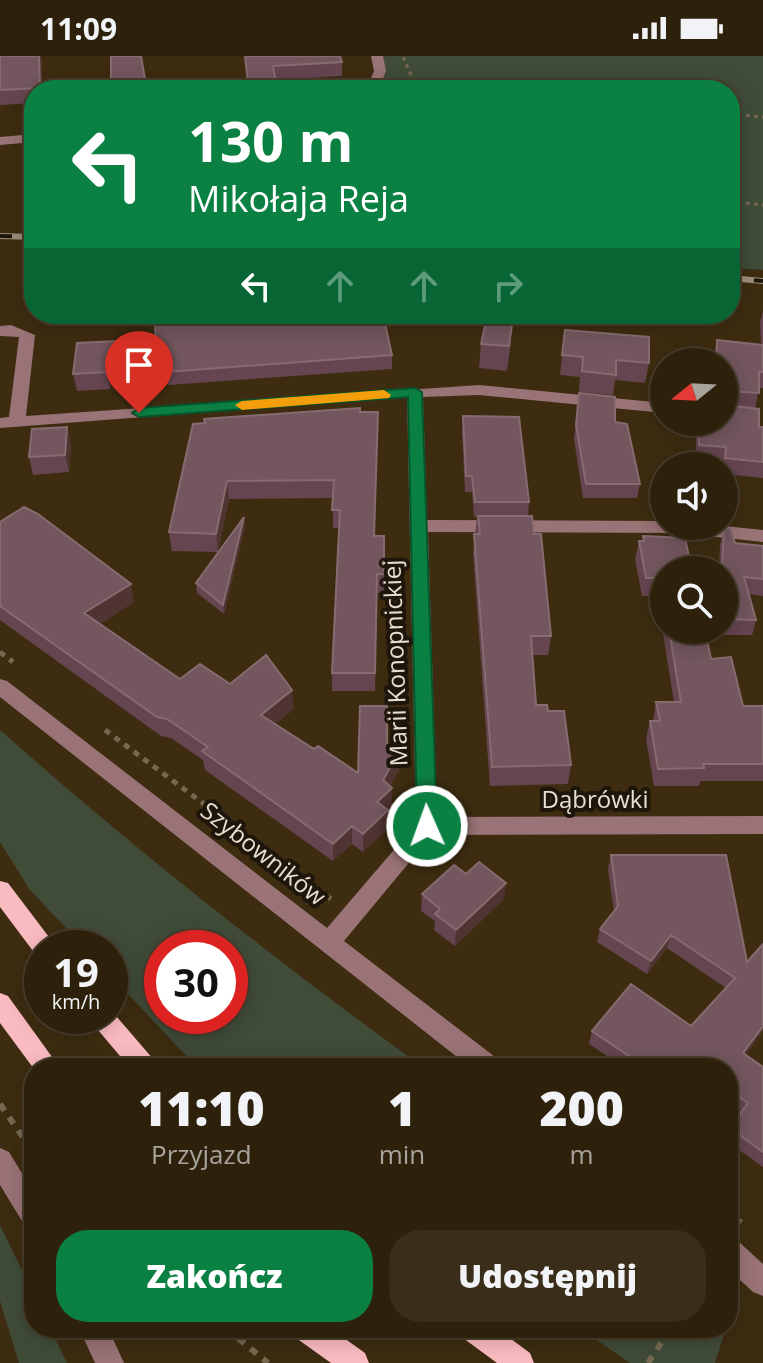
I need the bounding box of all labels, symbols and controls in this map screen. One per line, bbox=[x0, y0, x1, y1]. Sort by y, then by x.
text: 11:09 bbox=[40, 8, 117, 49]
text: 130 m bbox=[188, 102, 354, 178]
icon: left bbox=[56, 112, 160, 216]
text: Mikołaja Reja bbox=[188, 174, 409, 223]
icon: left bbox=[234, 264, 278, 308]
icon: ahead bbox=[318, 264, 362, 308]
icon: ahead bbox=[402, 264, 446, 308]
icon: right bbox=[486, 264, 530, 308]
pin bbox=[105, 331, 173, 413]
icon: arrive bbox=[117, 343, 161, 387]
north arrow bbox=[650, 348, 738, 436]
map controls bbox=[650, 348, 738, 644]
button: sound bbox=[650, 452, 738, 540]
button: search bbox=[650, 556, 738, 644]
street label: Marii Konopnickiej bbox=[374, 559, 415, 767]
street label: Dąbrówki bbox=[542, 782, 648, 815]
position arrow bbox=[385, 784, 469, 868]
street label: Szybowników bbox=[194, 793, 334, 912]
speed limit sign: 30 bbox=[144, 930, 248, 1034]
text: 19 bbox=[53, 944, 99, 999]
text: km/h bbox=[52, 988, 100, 1015]
text: 11:10 bbox=[138, 1075, 265, 1140]
text: 1 bbox=[388, 1075, 416, 1140]
text: 200 bbox=[539, 1075, 624, 1140]
text: Przyjazd bbox=[151, 1136, 252, 1172]
text: min bbox=[379, 1136, 425, 1172]
text: m bbox=[570, 1136, 594, 1172]
button: Zakończ bbox=[56, 1230, 373, 1322]
button: Udostępnij bbox=[389, 1230, 706, 1322]

